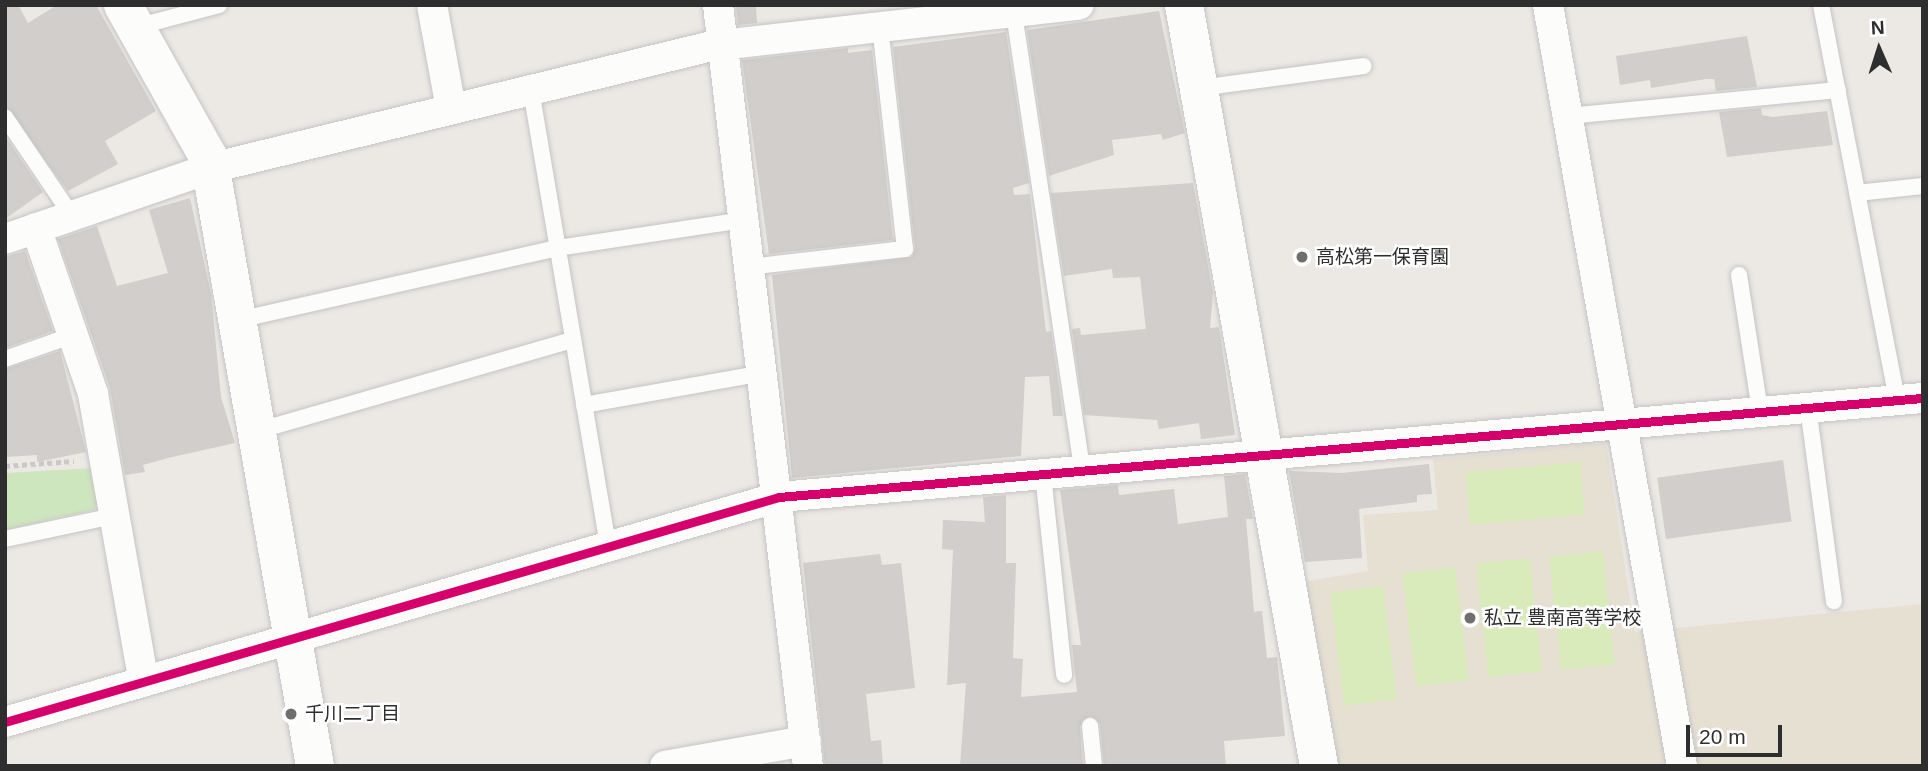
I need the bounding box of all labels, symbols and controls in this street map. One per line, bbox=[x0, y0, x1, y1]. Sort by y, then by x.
north arrow bbox=[1844, 14, 1914, 84]
text: N bbox=[1870, 17, 1885, 38]
place label: 高松第一保育園 bbox=[1316, 246, 1449, 268]
marker: 高松第一保育園 bbox=[1294, 249, 1310, 265]
place label: 私立 豊南高等学校 bbox=[1484, 607, 1641, 629]
marker: 私立 豊南高等学校 bbox=[1462, 610, 1478, 626]
place label: 千川二丁目 bbox=[305, 703, 400, 725]
marker: 千川二丁目 bbox=[283, 706, 299, 722]
scale bar bbox=[1690, 712, 1786, 756]
text: 20 m bbox=[1699, 725, 1746, 748]

